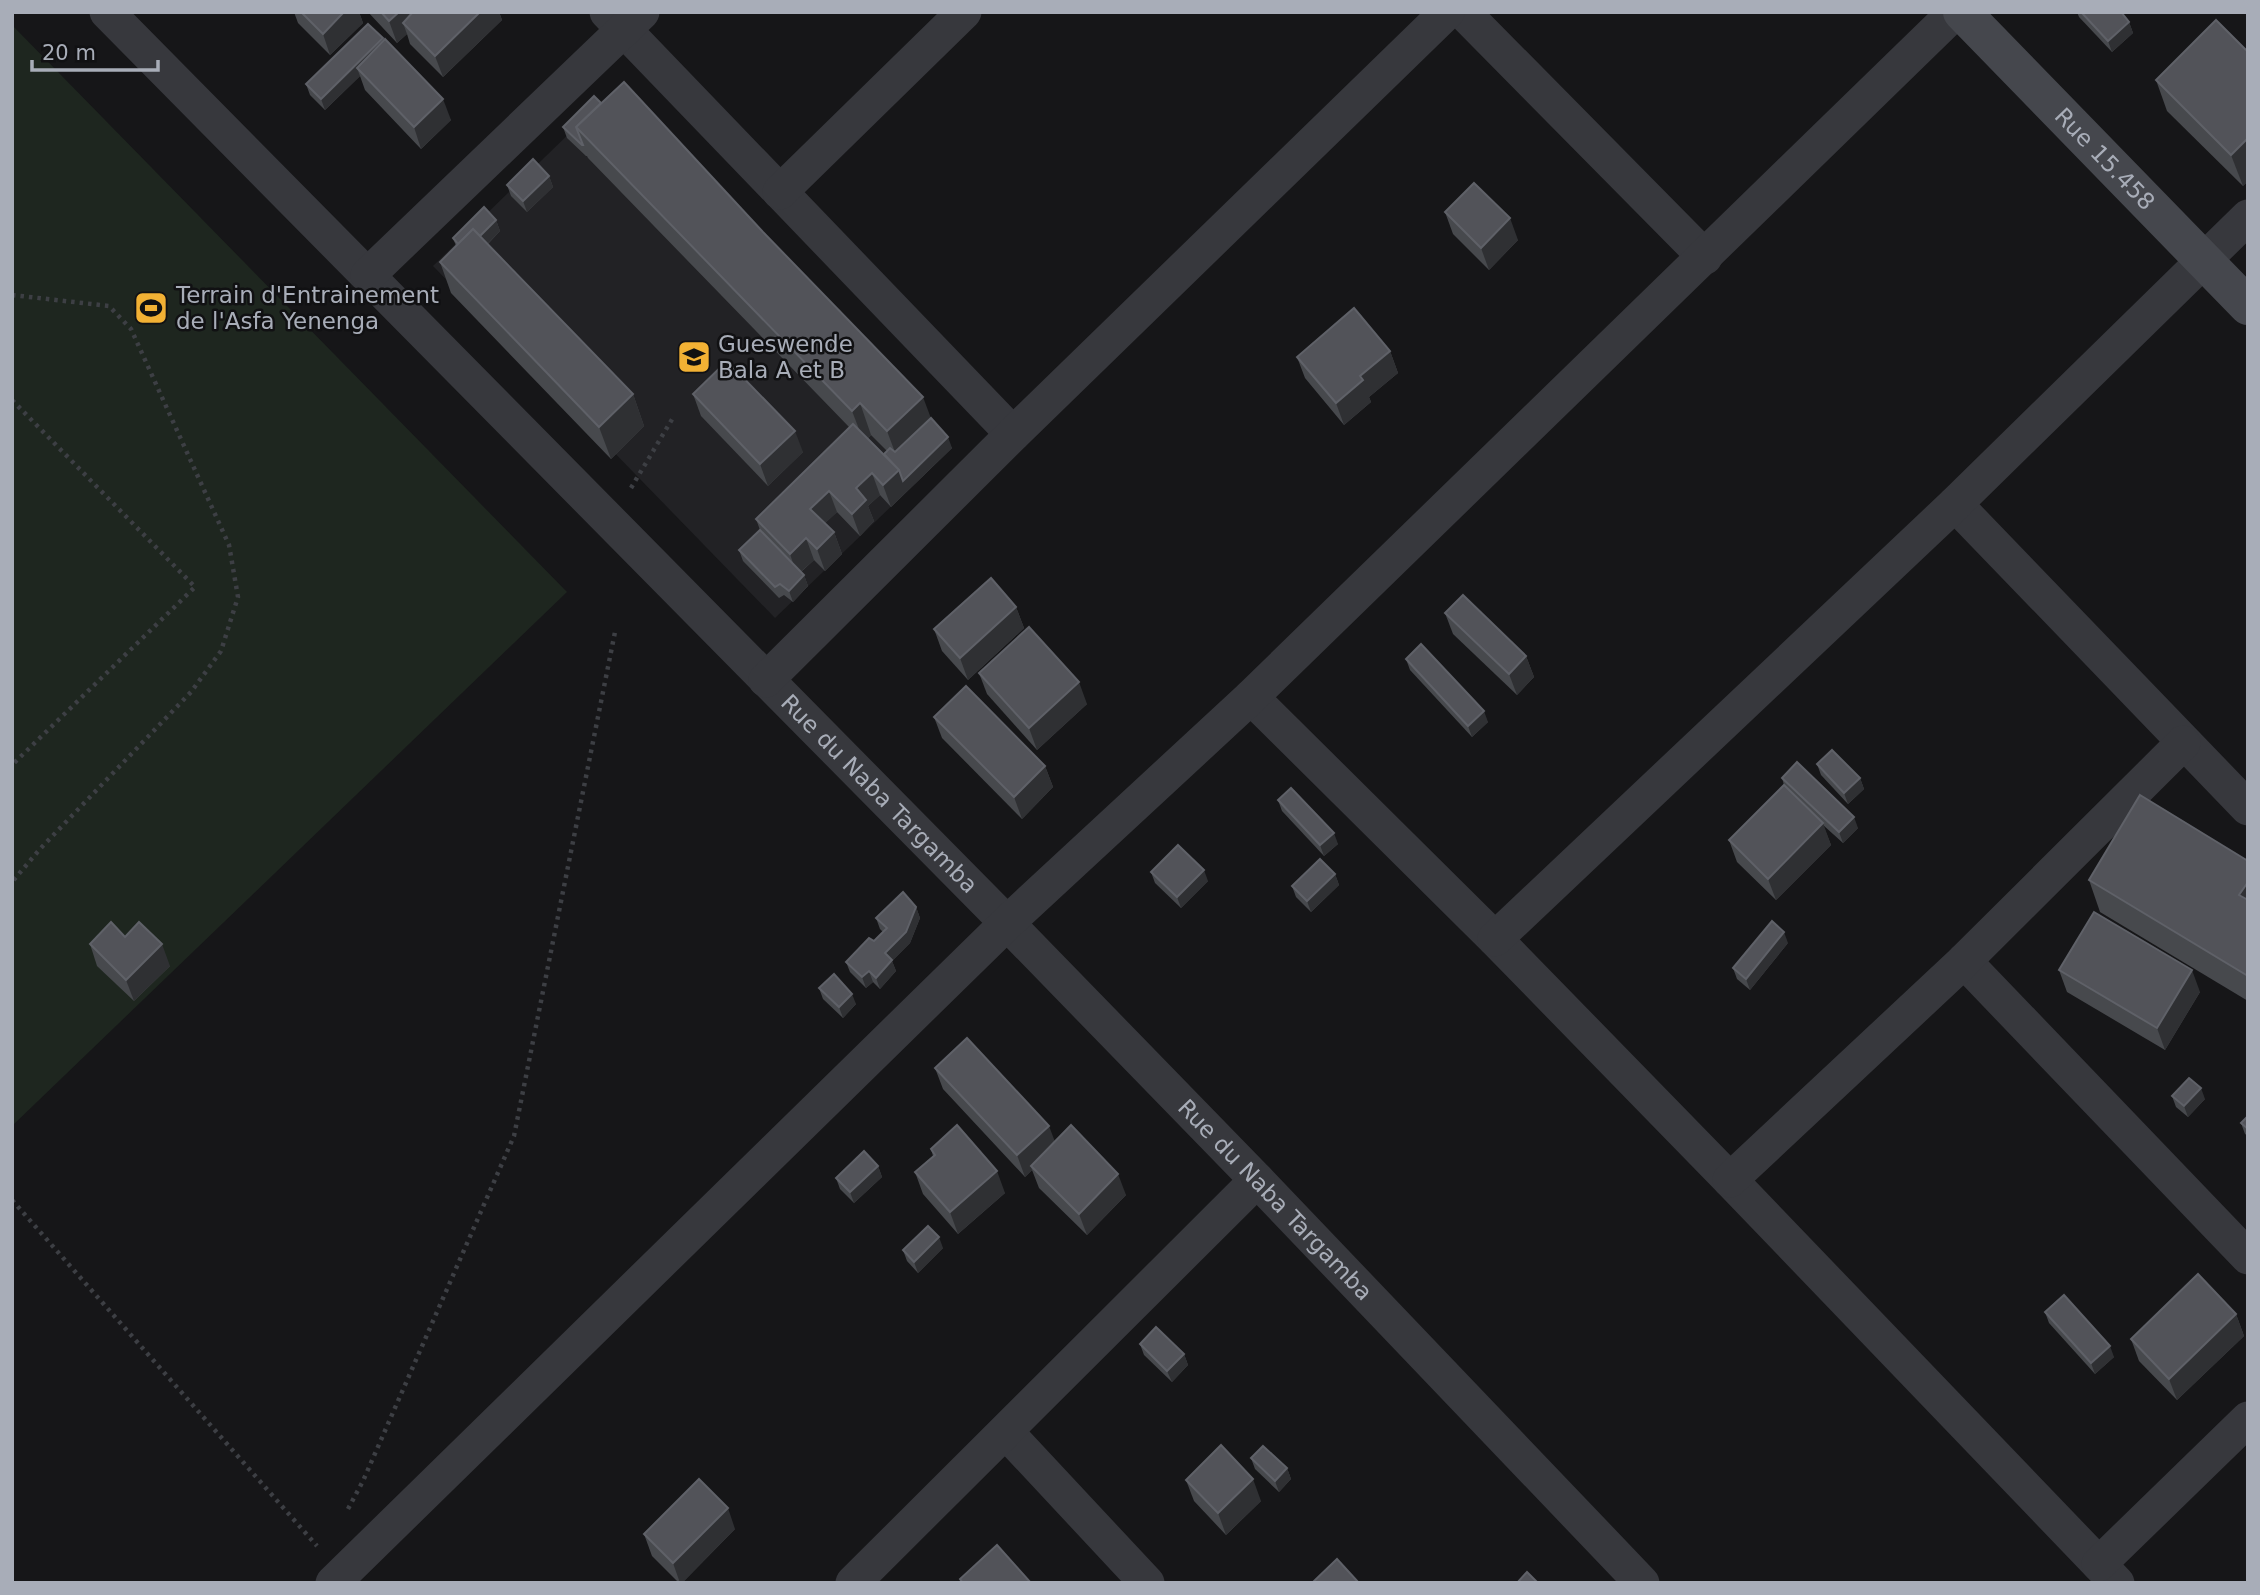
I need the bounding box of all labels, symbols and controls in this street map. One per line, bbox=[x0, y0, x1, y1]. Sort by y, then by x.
scale bar bbox=[32, 28, 158, 72]
text: 20 m bbox=[42, 41, 96, 65]
street label: Rue 15.458 bbox=[2050, 103, 2160, 215]
place label: Terrain d'Entrainement de l'Asfa Yenenga bbox=[175, 282, 439, 334]
sports icon: Terrain d'Entrainement de l'Asfa Yenenga bbox=[132, 289, 170, 327]
place label: Gueswende Bala A et B bbox=[718, 331, 853, 383]
school or university icon: Gueswende Bala A et B bbox=[675, 338, 713, 376]
street label: Rue du Naba Targamba bbox=[776, 689, 983, 898]
street label: Rue du Naba Targamba bbox=[1173, 1094, 1378, 1305]

